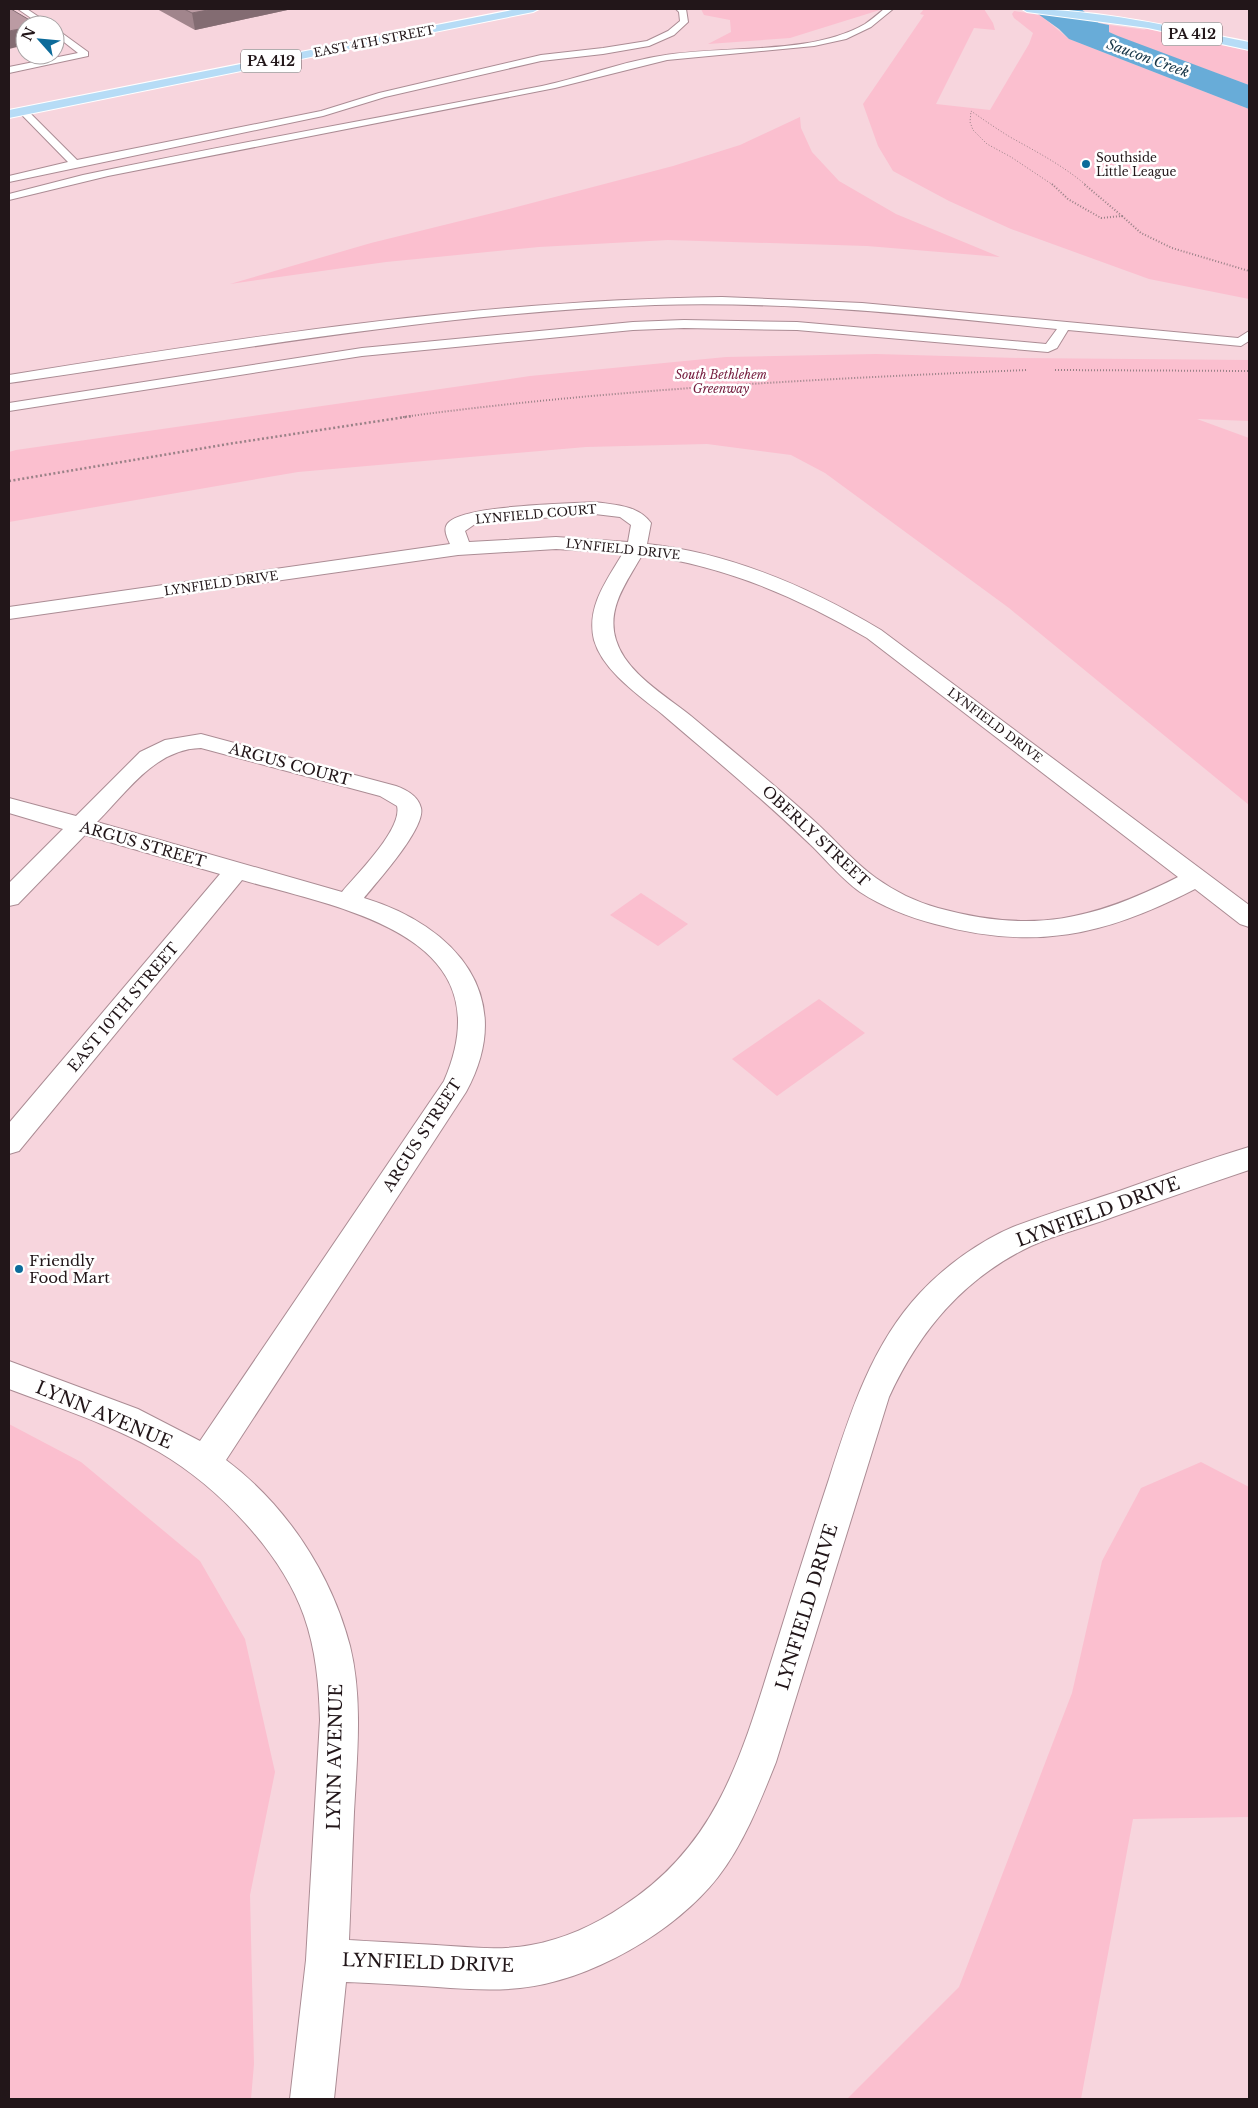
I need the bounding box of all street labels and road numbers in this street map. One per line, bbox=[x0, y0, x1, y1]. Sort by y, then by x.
street label: EAST 4TH STREET bbox=[312, 22, 436, 60]
road number: PA 412 bbox=[1162, 22, 1222, 46]
road number: PA 412 bbox=[241, 49, 301, 72]
street label: LYNFIELD COURT bbox=[475, 501, 598, 527]
street label: LYNFIELD DRIVE bbox=[565, 536, 681, 562]
street label: LYNFIELD DRIVE bbox=[163, 568, 279, 598]
street label: LYNFIELD DRIVE bbox=[945, 684, 1046, 766]
street label: ARGUS COURT bbox=[226, 738, 353, 789]
street label: OBERLY STREET bbox=[758, 781, 874, 891]
street label: ARGUS STREET bbox=[77, 817, 208, 871]
street label: EAST 10TH STREET bbox=[63, 939, 183, 1075]
street label: ARGUS STREET bbox=[378, 1075, 465, 1196]
street label: LYNFIELD DRIVE bbox=[1013, 1172, 1183, 1252]
street label: LYNN AVENUE bbox=[32, 1376, 176, 1454]
street label: LYNFIELD DRIVE bbox=[771, 1521, 843, 1693]
street label: LYNN AVENUE bbox=[323, 1684, 347, 1830]
street label: LYNFIELD DRIVE bbox=[341, 1949, 515, 1977]

